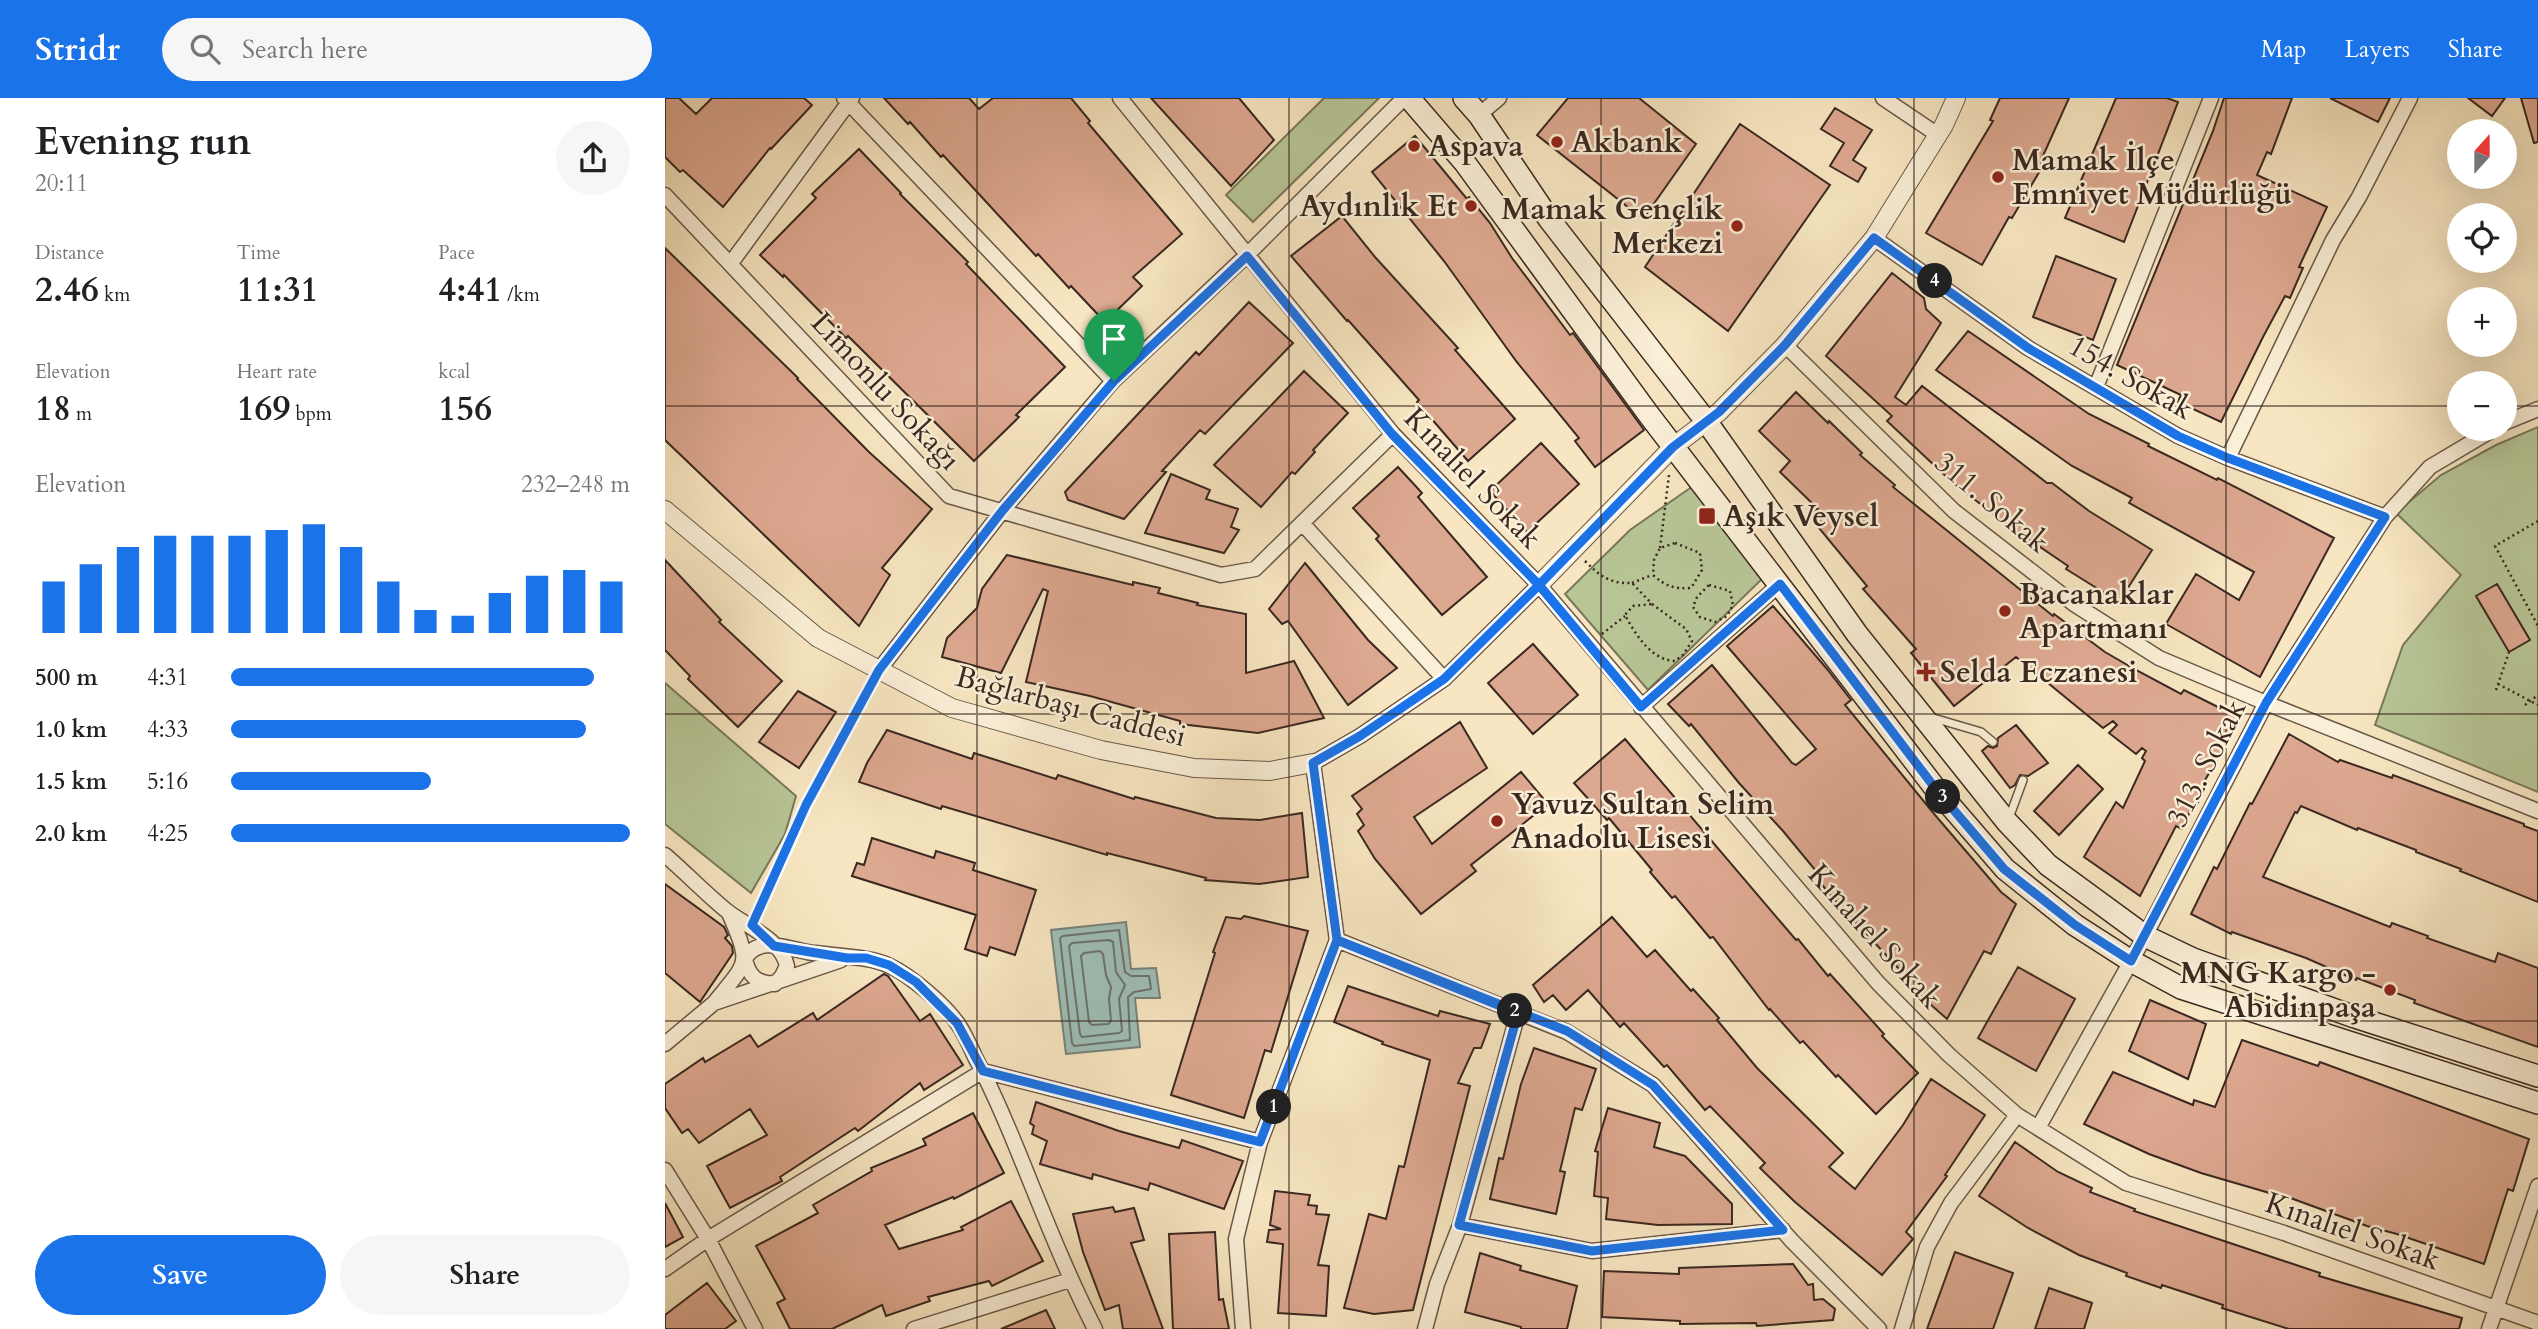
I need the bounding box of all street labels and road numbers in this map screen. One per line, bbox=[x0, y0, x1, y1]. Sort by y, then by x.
street label: Limonlu Sokağı bbox=[801, 303, 970, 480]
street label: 154. Sokak bbox=[2061, 325, 2201, 430]
street label: Kınalıel Sokak bbox=[1395, 398, 1551, 558]
street label: 311. Sokak bbox=[1926, 442, 2058, 562]
street label: Bağlarbaşı Caddesi bbox=[951, 656, 1191, 757]
street label: 313. Sokak bbox=[2157, 692, 2256, 834]
street label: Kınalıel Sokak bbox=[1798, 855, 1951, 1018]
street label: Kınalıel Sokak bbox=[2260, 1182, 2446, 1281]

